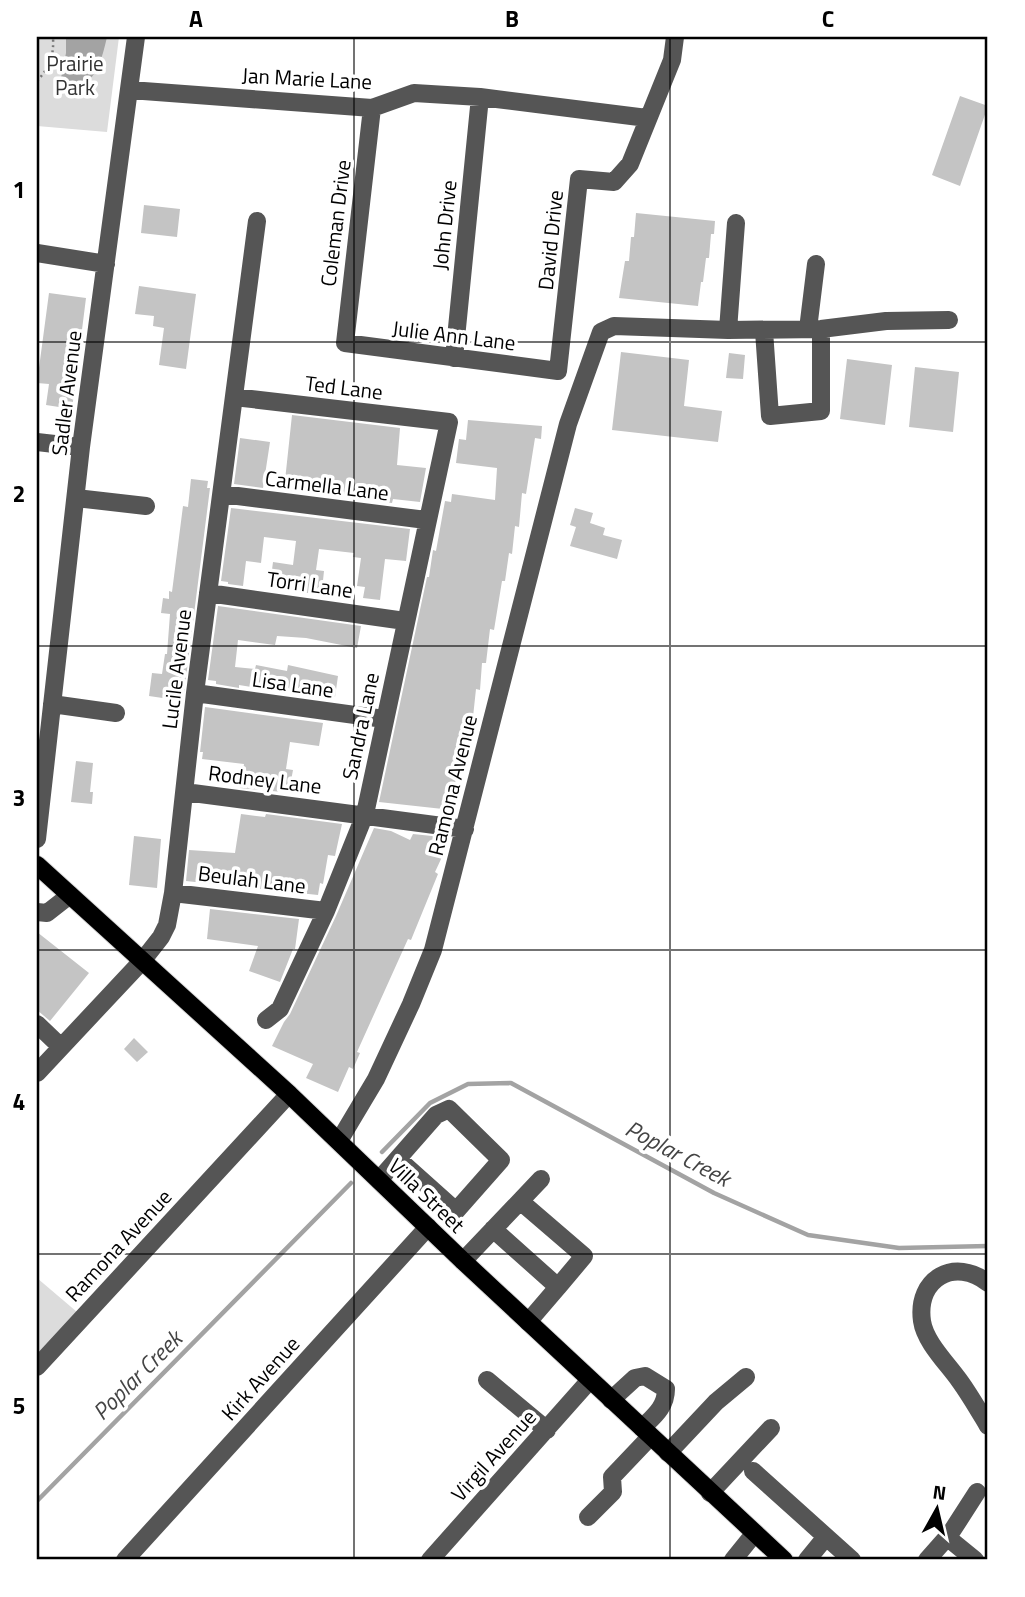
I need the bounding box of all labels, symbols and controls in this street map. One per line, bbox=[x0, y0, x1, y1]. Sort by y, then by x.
text: A bbox=[189, 1, 203, 36]
text: B bbox=[505, 1, 519, 36]
text: C bbox=[822, 1, 834, 36]
park label: Prairie Park bbox=[46, 47, 104, 103]
street label: Jan Marie Lane bbox=[241, 59, 373, 97]
street label: Coleman Drive bbox=[311, 158, 359, 288]
text: 1 bbox=[13, 172, 25, 207]
street label: John Drive bbox=[423, 178, 465, 272]
street label: David Drive bbox=[529, 188, 571, 292]
street label: Julie Ann Lane bbox=[390, 312, 518, 358]
street label: Sadler Avenue bbox=[42, 328, 90, 458]
street label: Ted Lane bbox=[303, 366, 385, 408]
street label: Carmella Lane bbox=[263, 462, 391, 508]
text: 2 bbox=[13, 476, 25, 511]
street label: Torri Lane bbox=[265, 562, 355, 606]
street label: Lucile Avenue bbox=[153, 607, 199, 731]
street label: Lisa Lane bbox=[250, 662, 336, 706]
street label: Sandra Lane bbox=[333, 669, 387, 783]
street label: Ramona Avenue bbox=[419, 711, 485, 859]
street label: Rodney Lane bbox=[207, 756, 323, 802]
text: 3 bbox=[13, 780, 25, 815]
street label: Beulah Lane bbox=[196, 857, 308, 901]
text: 4 bbox=[13, 1084, 25, 1119]
water label: Poplar Creek bbox=[619, 1111, 739, 1197]
street label: Villa Street bbox=[381, 1150, 473, 1240]
street label: Ramona Avenue bbox=[57, 1181, 179, 1309]
water label: Poplar Creek bbox=[84, 1320, 192, 1428]
street label: Kirk Avenue bbox=[213, 1329, 307, 1427]
text: 5 bbox=[13, 1388, 25, 1423]
street label: Virgil Avenue bbox=[443, 1402, 543, 1508]
north arrow bbox=[902, 1474, 972, 1544]
text: N bbox=[931, 1476, 948, 1507]

